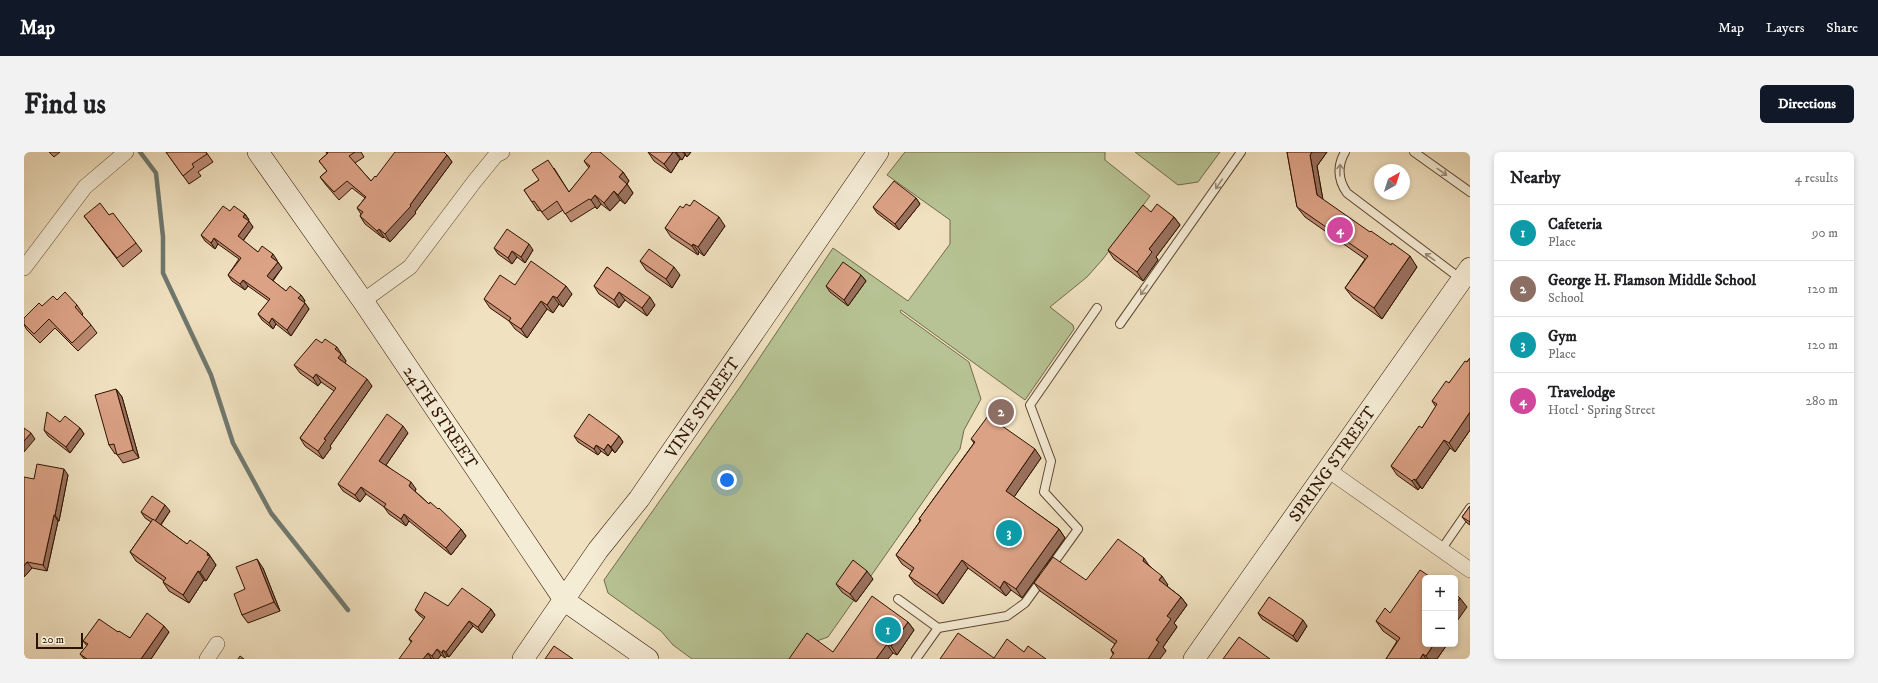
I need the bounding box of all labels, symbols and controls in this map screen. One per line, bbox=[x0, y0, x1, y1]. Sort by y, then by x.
text: Map bbox=[20, 17, 55, 40]
text: Map bbox=[1718, 19, 1744, 37]
text: Layers bbox=[1766, 19, 1804, 37]
text: Share bbox=[1826, 19, 1858, 37]
button: Directions bbox=[1760, 85, 1854, 123]
text: Find us bbox=[24, 87, 106, 122]
one-way arrow bbox=[1336, 164, 1344, 177]
north arrow bbox=[1374, 164, 1410, 200]
text: Nearby bbox=[1510, 167, 1560, 189]
one-way arrow bbox=[1436, 168, 1447, 176]
text: 4 results bbox=[1795, 170, 1838, 186]
one-way arrow bbox=[1215, 178, 1223, 189]
pin: 4 bbox=[1327, 215, 1353, 245]
text: Cafeteria bbox=[1548, 215, 1602, 234]
text: 1 bbox=[1521, 225, 1525, 241]
text: 90 m bbox=[1812, 225, 1838, 241]
text: Place bbox=[1548, 234, 1576, 250]
one-way arrow bbox=[1425, 252, 1436, 261]
text: George H. Flamson Middle School bbox=[1548, 271, 1756, 290]
text: 2 bbox=[1520, 281, 1526, 297]
text: 120 m bbox=[1807, 281, 1838, 297]
one-way arrow bbox=[1140, 284, 1148, 295]
text: School bbox=[1548, 290, 1584, 306]
text: Gym bbox=[1548, 327, 1577, 346]
text: 3 bbox=[1521, 337, 1525, 353]
text: 120 m bbox=[1807, 337, 1838, 353]
text: Place bbox=[1548, 346, 1576, 362]
street label: VINE STREET bbox=[660, 353, 745, 463]
street label: 24TH STREET bbox=[398, 362, 483, 473]
text: Travelodge bbox=[1548, 383, 1615, 402]
text: 4 bbox=[1519, 393, 1527, 409]
text: 280 m bbox=[1806, 393, 1838, 409]
pin: 2 bbox=[988, 397, 1014, 427]
street label: SPRING STREET bbox=[1284, 402, 1381, 526]
text: Hotel · Spring Street bbox=[1548, 402, 1655, 418]
your location bbox=[717, 470, 737, 490]
pin: 3 bbox=[996, 518, 1022, 548]
map controls bbox=[1422, 575, 1458, 647]
button: + bbox=[1422, 575, 1458, 611]
button: − bbox=[1422, 611, 1458, 647]
pin: 1 bbox=[875, 615, 901, 645]
scale bar bbox=[36, 631, 83, 650]
text: 20 m bbox=[42, 633, 64, 647]

